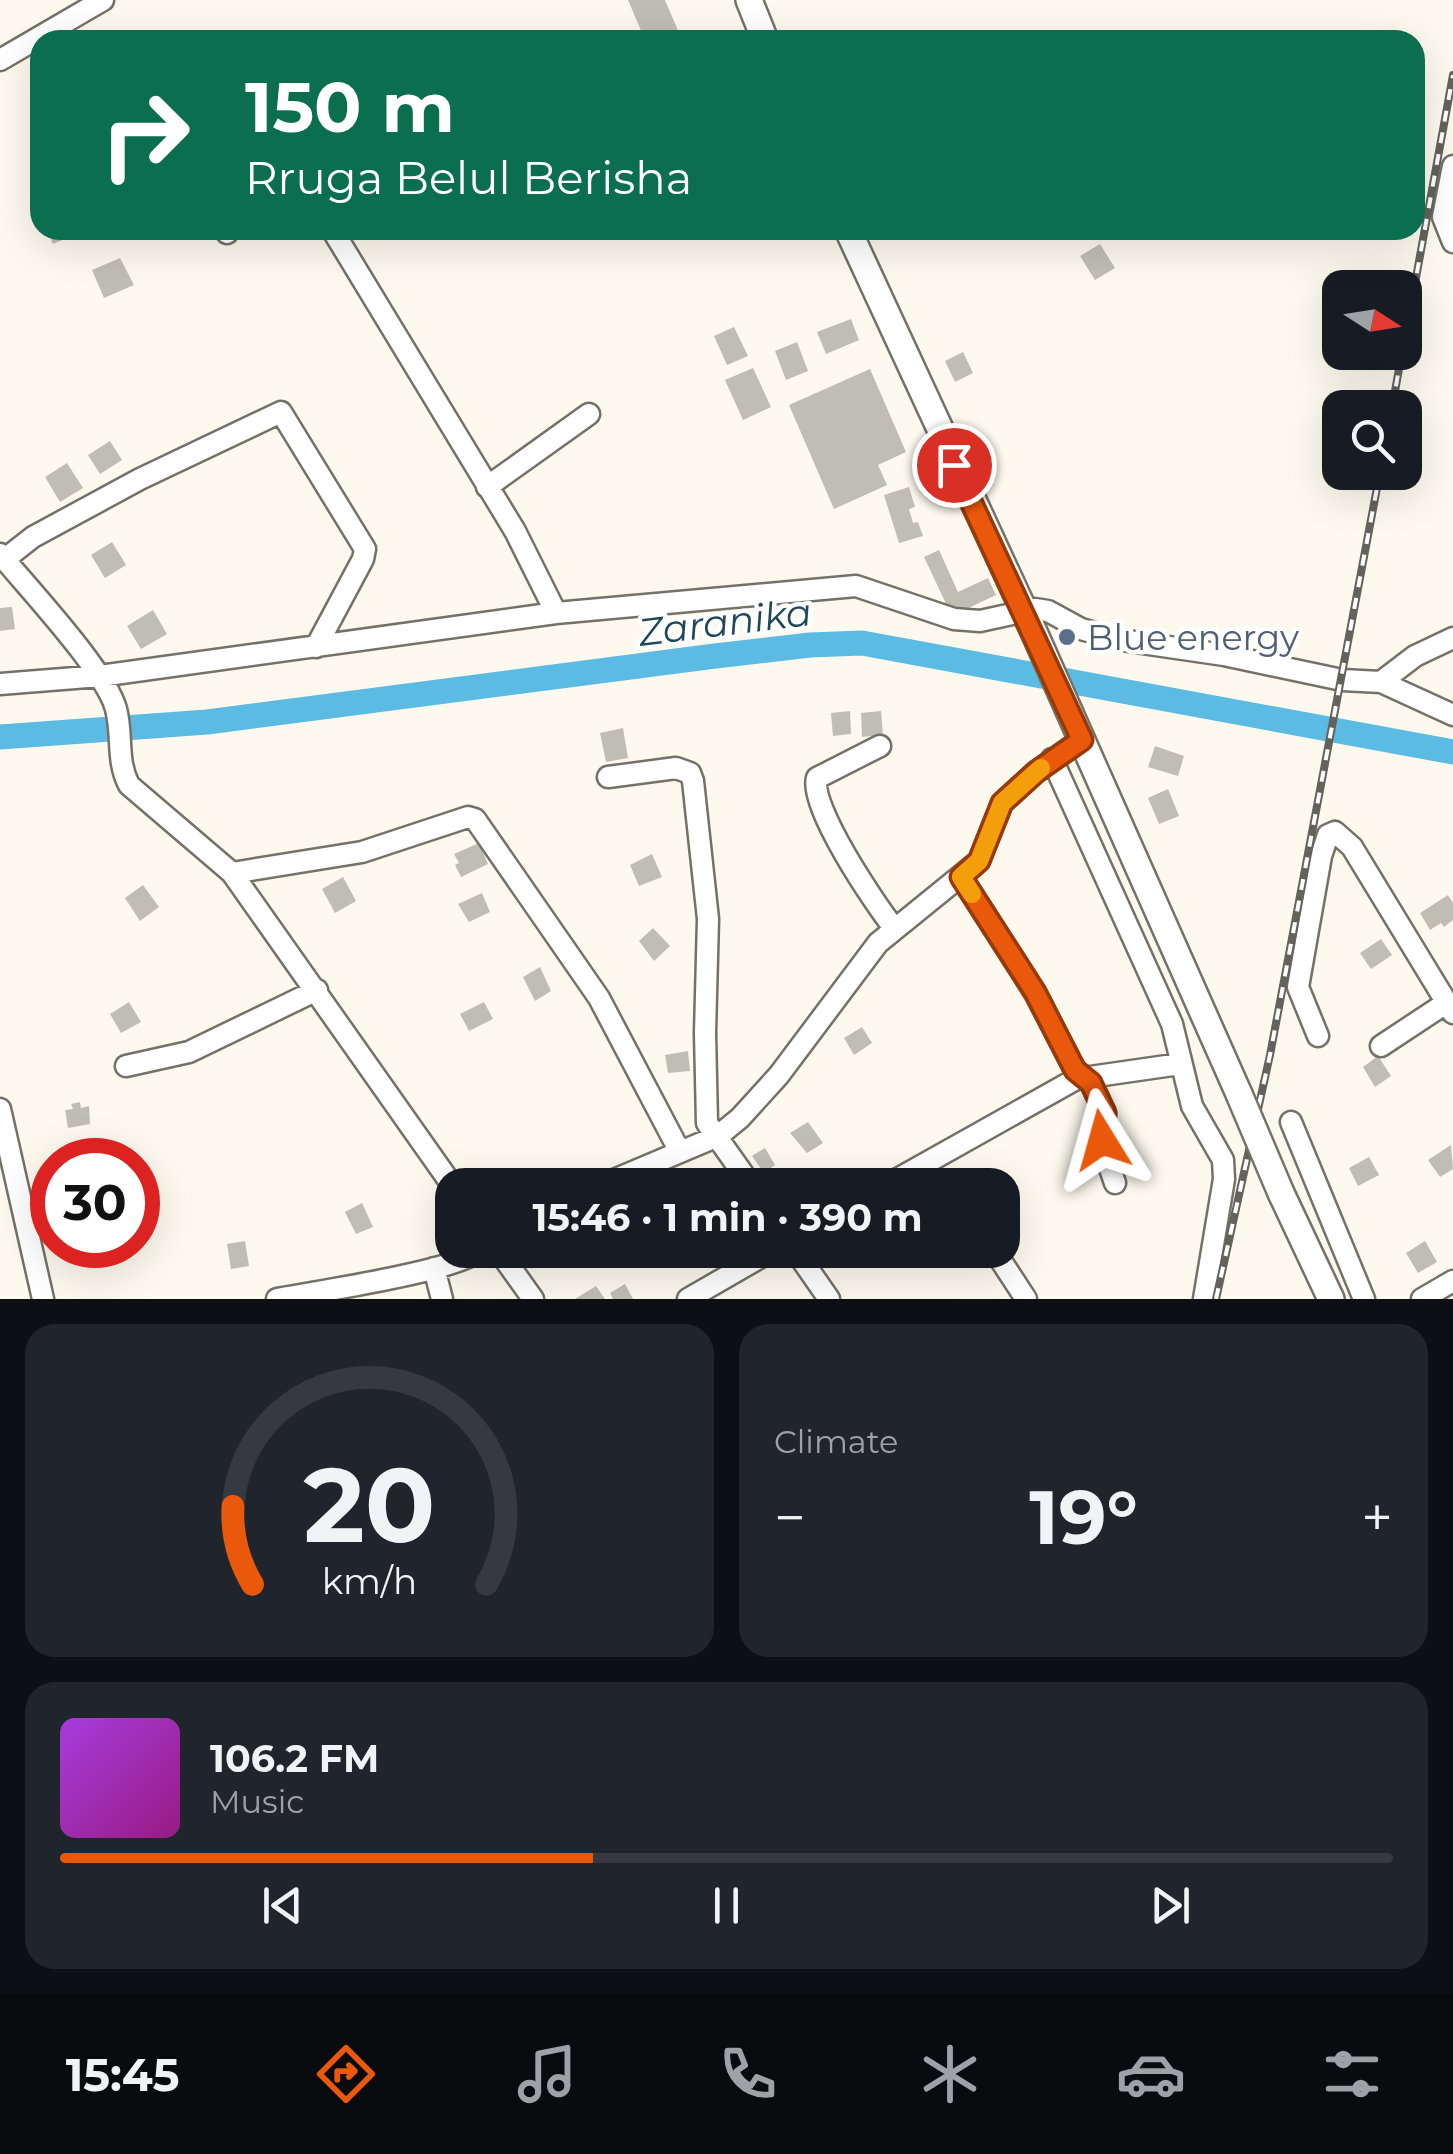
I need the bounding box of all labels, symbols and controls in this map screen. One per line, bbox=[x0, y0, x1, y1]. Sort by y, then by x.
text: 150 m bbox=[245, 64, 455, 150]
icon: right bbox=[80, 70, 210, 200]
text: Rruga Belul Berisha bbox=[245, 150, 692, 205]
north arrow bbox=[1322, 270, 1422, 370]
map controls bbox=[1322, 270, 1422, 490]
button: search bbox=[1322, 390, 1422, 490]
pin bbox=[912, 423, 997, 508]
icon: arrive bbox=[927, 438, 982, 493]
water label: Zaranika bbox=[635, 588, 814, 656]
place label: Blue energy bbox=[1087, 616, 1299, 659]
marker: Blue energy bbox=[1056, 626, 1078, 648]
position arrow bbox=[1050, 1088, 1154, 1192]
speed limit sign: 30 bbox=[30, 1138, 160, 1268]
text: 15:46 · 1 min · 390 m bbox=[532, 1194, 923, 1241]
text: Climate bbox=[774, 1422, 898, 1461]
text: 20 bbox=[304, 1441, 435, 1568]
text: 19° bbox=[1029, 1471, 1138, 1563]
text: − bbox=[774, 1484, 806, 1551]
text: + bbox=[1361, 1484, 1393, 1551]
text: km/h bbox=[322, 1559, 417, 1603]
text: 106.2 FM bbox=[210, 1735, 379, 1782]
text: Music bbox=[210, 1782, 304, 1821]
icon: previous bbox=[255, 1878, 310, 1933]
icon: pause bbox=[699, 1878, 754, 1933]
icon: next bbox=[1143, 1878, 1198, 1933]
icon: directions bbox=[311, 2039, 381, 2109]
icon: music bbox=[512, 2039, 582, 2109]
icon: phone bbox=[713, 2039, 783, 2109]
icon: climate bbox=[915, 2039, 985, 2109]
icon: car bbox=[1116, 2039, 1186, 2109]
icon: filters bbox=[1317, 2039, 1387, 2109]
text: 15:45 bbox=[66, 2047, 180, 2102]

